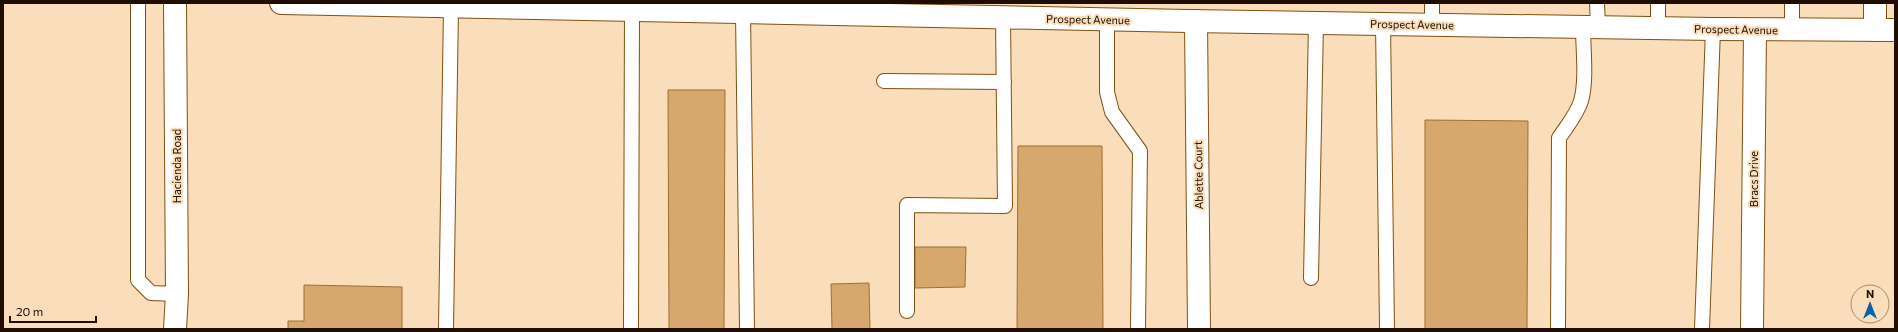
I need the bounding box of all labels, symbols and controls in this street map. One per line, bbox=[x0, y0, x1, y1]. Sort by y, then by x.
street label: Prospect Avenue bbox=[1046, 12, 1130, 26]
street label: Prospect Avenue bbox=[1370, 17, 1454, 31]
street label: Prospect Avenue bbox=[1694, 22, 1778, 36]
street label: Hacienda Road bbox=[170, 129, 183, 203]
street label: Ablette Court bbox=[1191, 140, 1205, 209]
street label: Bracs Drive bbox=[1747, 151, 1760, 207]
north arrow bbox=[1850, 284, 1890, 324]
text: N bbox=[1866, 287, 1874, 300]
scale bar bbox=[10, 298, 96, 324]
text: 20 m bbox=[16, 304, 43, 318]

